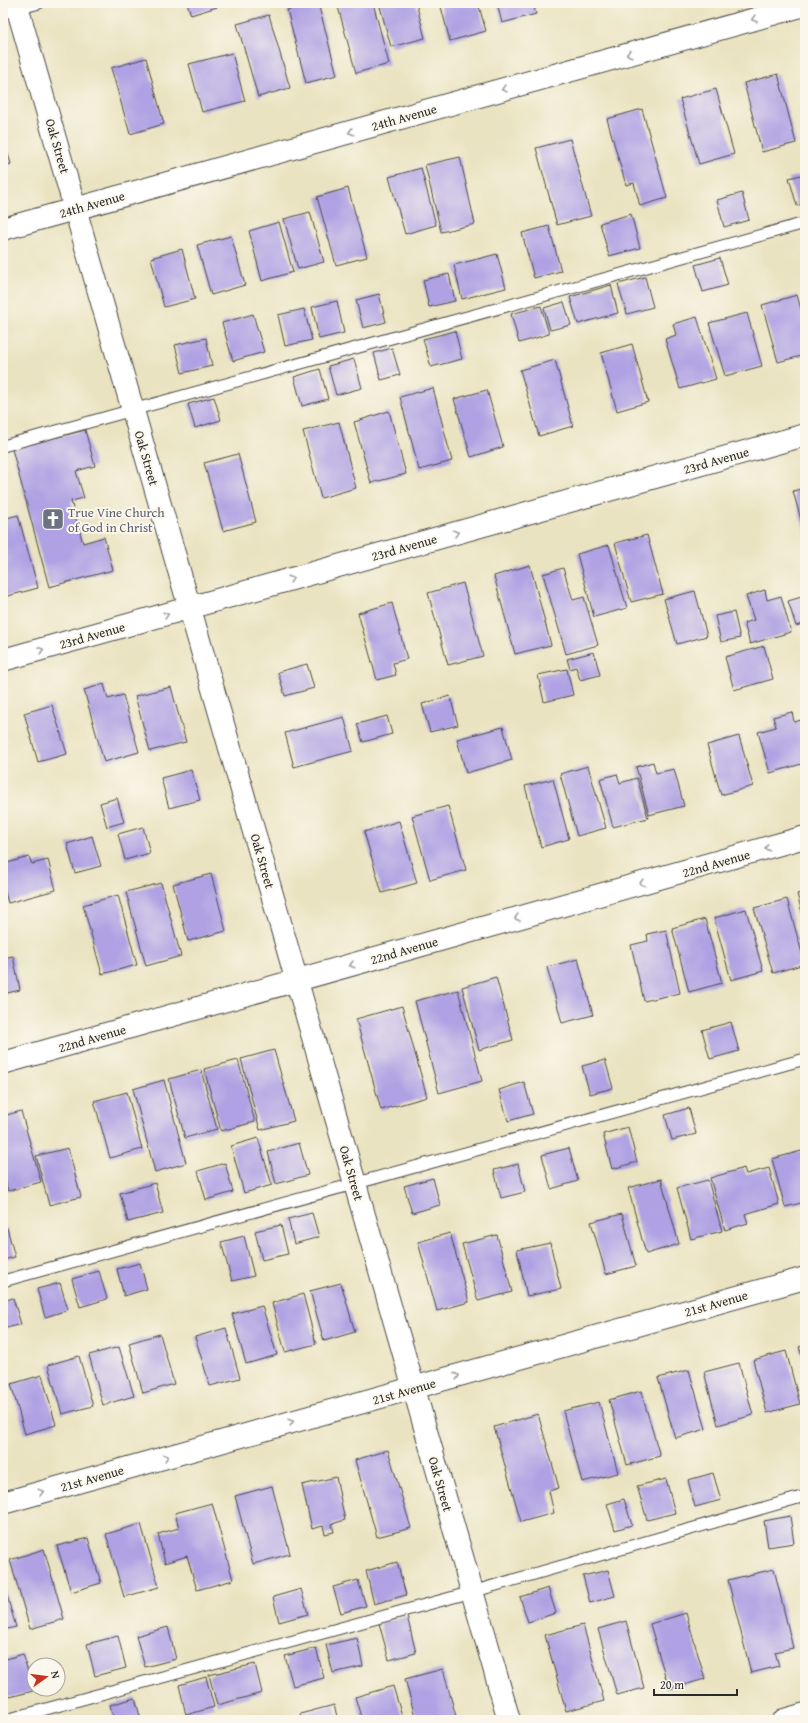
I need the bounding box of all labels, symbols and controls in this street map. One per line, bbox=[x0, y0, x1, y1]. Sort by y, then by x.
one-way arrow bbox=[751, 14, 758, 23]
one-way arrow bbox=[626, 49, 633, 58]
one-way arrow bbox=[500, 84, 507, 93]
street label: 24th Avenue bbox=[369, 99, 439, 136]
street label: Oak Street bbox=[41, 116, 75, 176]
one-way arrow bbox=[348, 127, 355, 135]
street label: 24th Avenue bbox=[57, 186, 127, 223]
street label: Oak Street bbox=[130, 428, 164, 488]
street label: 23rd Avenue bbox=[681, 442, 751, 479]
place label: True Vine Church of God in Christ bbox=[68, 503, 165, 537]
church icon: True Vine Church of God in Christ bbox=[40, 506, 66, 532]
street label: 23rd Avenue bbox=[369, 529, 439, 566]
one-way arrow bbox=[453, 529, 460, 538]
one-way arrow bbox=[287, 575, 294, 584]
one-way arrow bbox=[162, 611, 169, 619]
street label: 23rd Avenue bbox=[57, 617, 127, 654]
one-way arrow bbox=[37, 646, 44, 655]
street label: Oak Street bbox=[246, 831, 280, 891]
one-way arrow bbox=[764, 843, 771, 852]
street label: 22nd Avenue bbox=[680, 845, 752, 882]
one-way arrow bbox=[639, 878, 646, 887]
one-way arrow bbox=[514, 913, 521, 922]
street label: 22nd Avenue bbox=[368, 932, 440, 969]
one-way arrow bbox=[348, 960, 355, 969]
street label: 22nd Avenue bbox=[56, 1020, 128, 1057]
street label: Oak Street bbox=[335, 1143, 369, 1203]
street label: 21st Avenue bbox=[682, 1285, 750, 1322]
one-way arrow bbox=[453, 1372, 460, 1381]
street label: 21st Avenue bbox=[370, 1373, 438, 1410]
one-way arrow bbox=[287, 1418, 294, 1427]
one-way arrow bbox=[162, 1453, 169, 1462]
street label: Oak Street bbox=[424, 1454, 458, 1514]
street label: 21st Avenue bbox=[58, 1460, 126, 1497]
one-way arrow bbox=[37, 1489, 44, 1497]
north arrow bbox=[26, 1657, 66, 1697]
text: N bbox=[47, 1669, 65, 1681]
scale bar bbox=[654, 1671, 737, 1697]
text: 20 m bbox=[660, 1676, 684, 1693]

